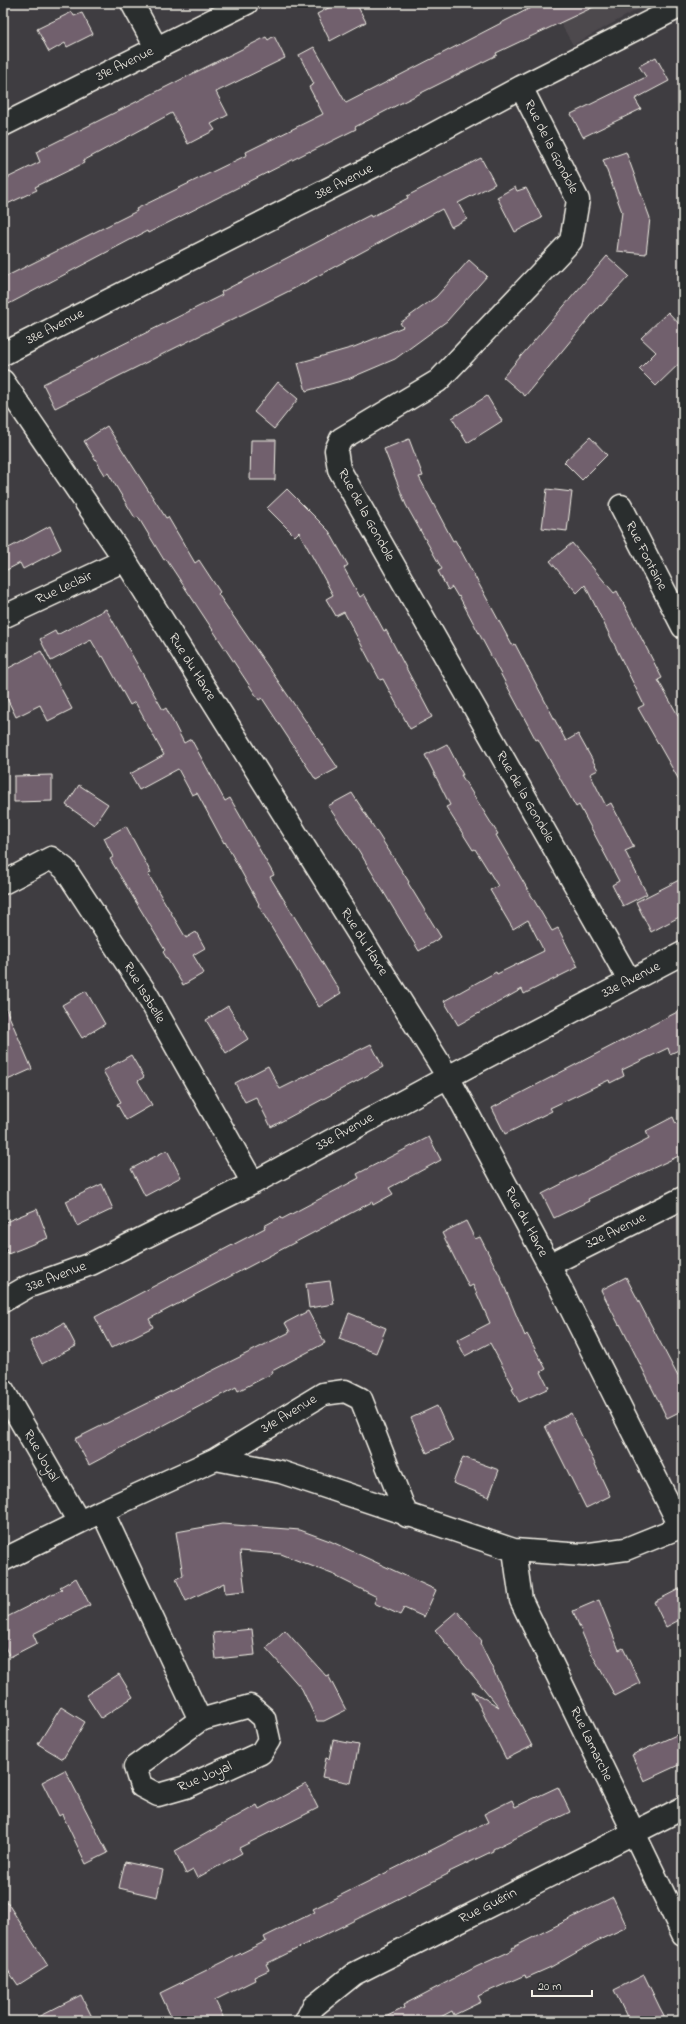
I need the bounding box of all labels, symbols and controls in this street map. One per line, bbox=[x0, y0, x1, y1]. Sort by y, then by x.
street label: 39e Avenue bbox=[93, 41, 158, 87]
street label: Rue de la Gondole bbox=[518, 96, 584, 198]
street label: 38e Avenue bbox=[311, 158, 377, 206]
street label: 38e Avenue bbox=[22, 303, 88, 351]
street label: Rue de la Gondole bbox=[332, 465, 400, 566]
street label: Rue Fontaine bbox=[620, 518, 673, 595]
street label: Rue Leclair bbox=[32, 566, 96, 610]
street label: Rue du Havre bbox=[163, 629, 222, 706]
street label: Rue de la Gondole bbox=[490, 747, 560, 847]
street label: Rue du Havre bbox=[335, 904, 394, 981]
street label: 33e Avenue bbox=[598, 956, 665, 1004]
street label: Rue Isabelle bbox=[117, 958, 171, 1028]
street label: 33e Avenue bbox=[312, 1107, 378, 1157]
street label: Rue du Havre bbox=[499, 1183, 554, 1261]
street label: 32e Avenue bbox=[582, 1207, 650, 1255]
street label: 33e Avenue bbox=[23, 1256, 90, 1298]
street label: 31e Avenue bbox=[257, 1389, 322, 1439]
street label: Rue Joyal bbox=[17, 1426, 64, 1487]
street label: Rue Lamarche bbox=[564, 1703, 618, 1785]
street label: Rue Joyal bbox=[175, 1756, 236, 1799]
street label: Rue Guérin bbox=[455, 1882, 521, 1929]
scale bar bbox=[532, 1972, 592, 1998]
text: 20 m bbox=[538, 1978, 561, 1996]

